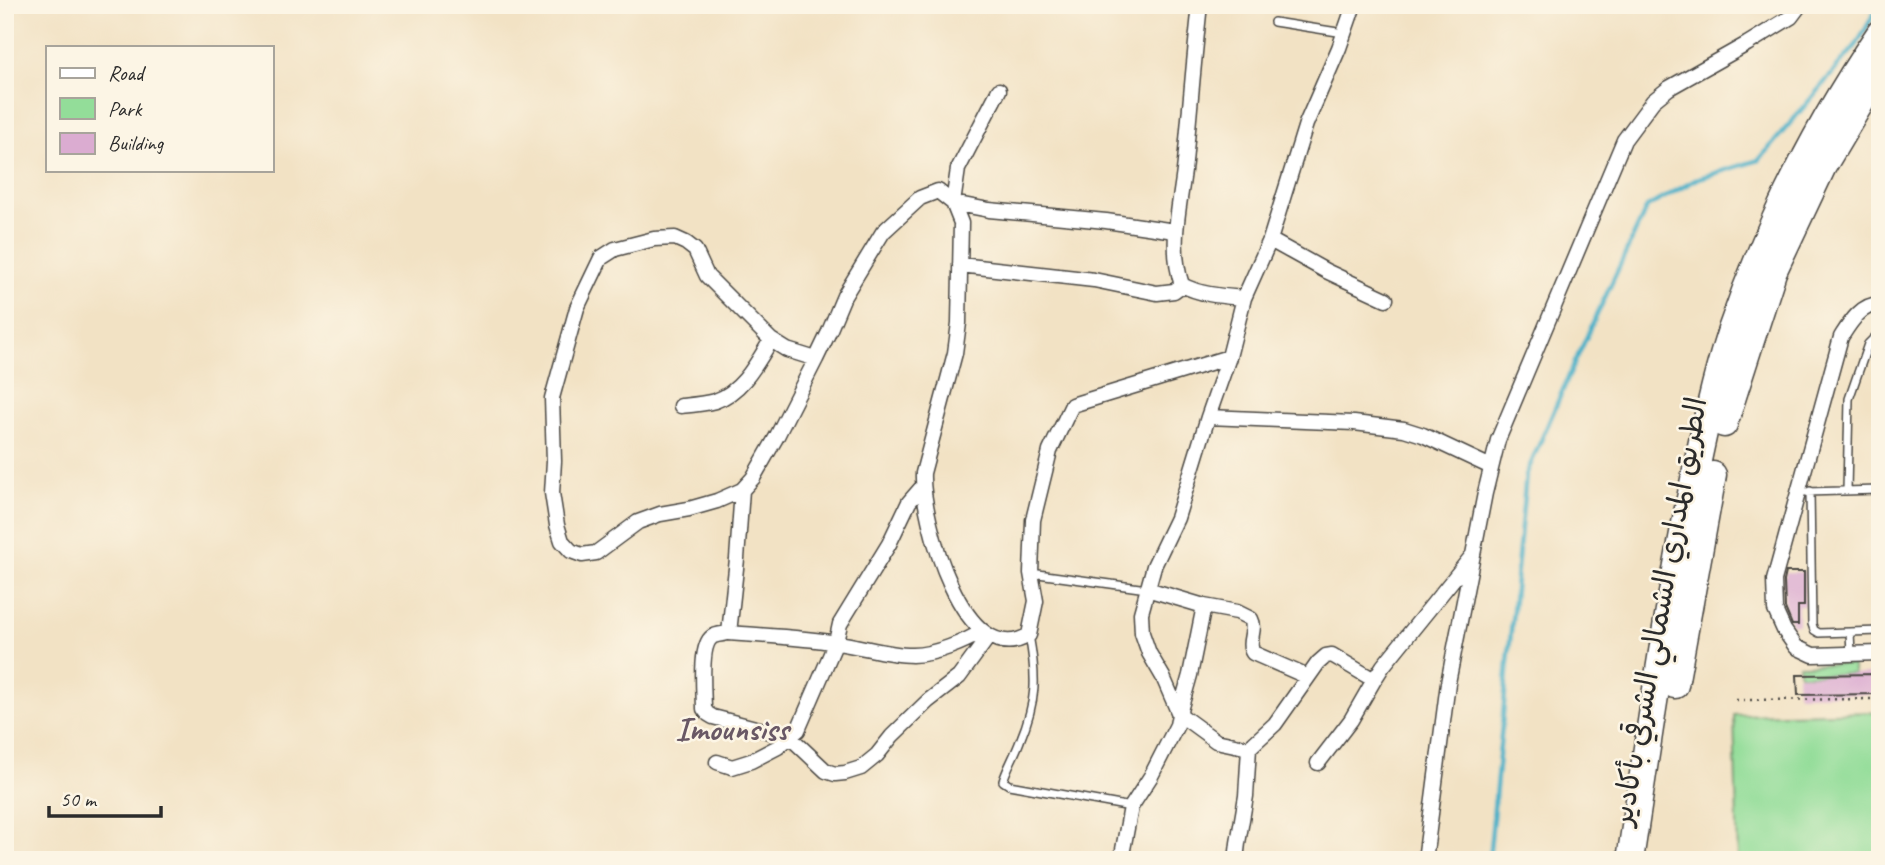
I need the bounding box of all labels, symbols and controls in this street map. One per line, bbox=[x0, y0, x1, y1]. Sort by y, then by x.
legend bbox=[46, 46, 273, 172]
text: Road bbox=[108, 60, 147, 86]
text: Park bbox=[108, 96, 143, 122]
text: Building bbox=[108, 130, 165, 156]
street label: الطريق المداري الشمالي الشرقي بأكادير bbox=[1602, 394, 1722, 832]
district label: Imounsiss bbox=[675, 708, 792, 750]
scale bar bbox=[49, 774, 161, 818]
text: 50 m bbox=[60, 786, 98, 812]

